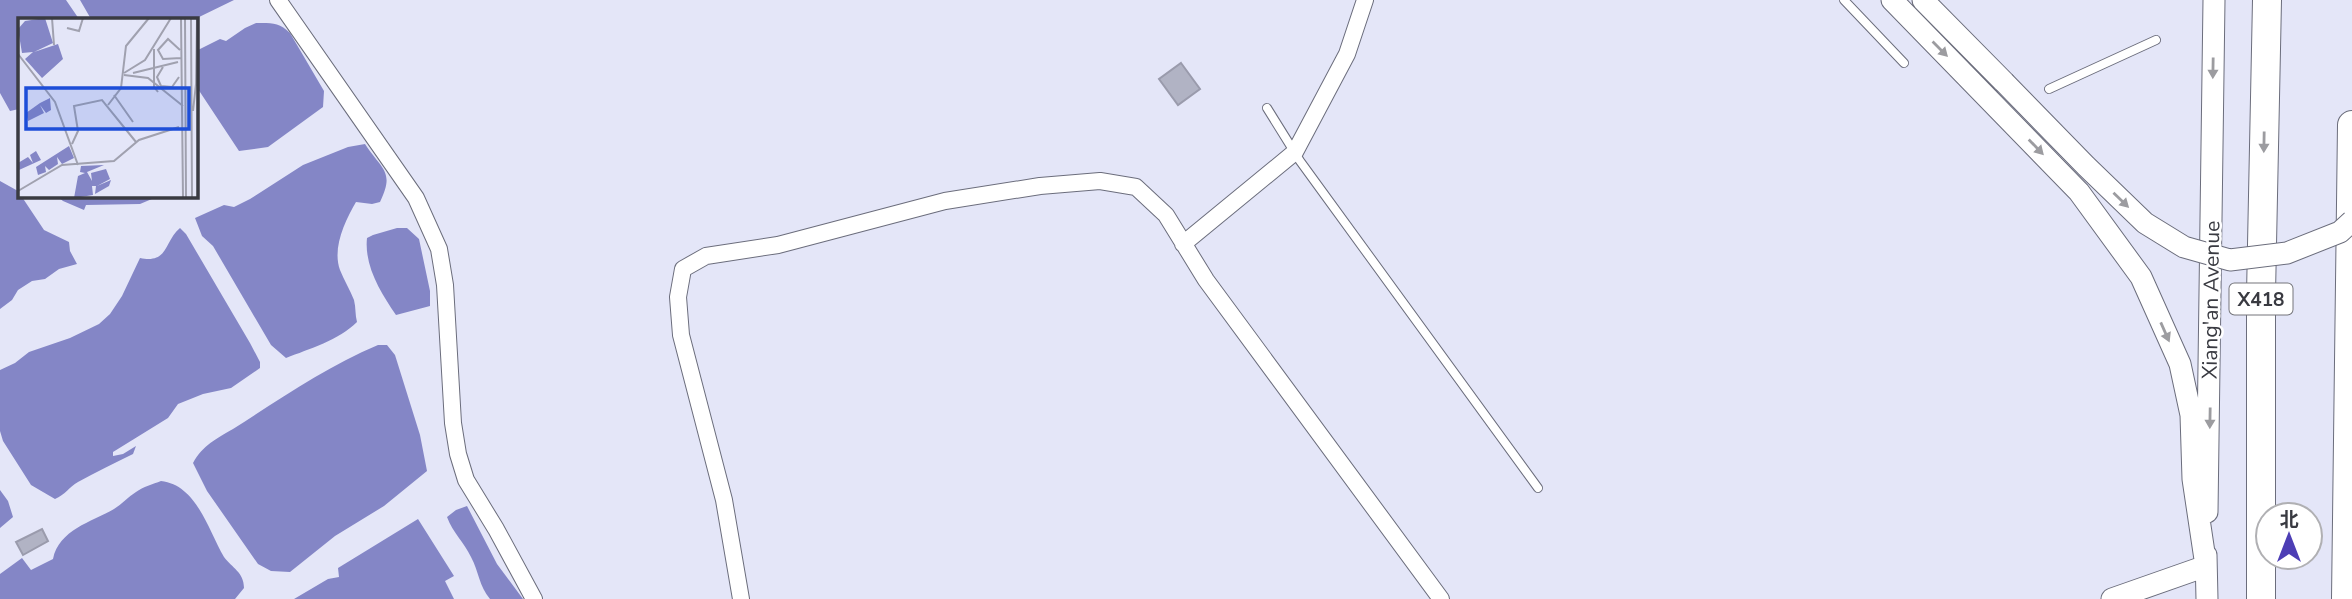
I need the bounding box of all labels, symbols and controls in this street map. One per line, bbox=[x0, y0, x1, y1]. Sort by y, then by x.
inset map bbox=[18, 18, 198, 198]
one-way arrow bbox=[1932, 40, 1949, 57]
one-way arrow bbox=[2208, 57, 2219, 79]
one-way arrow bbox=[2258, 131, 2270, 153]
one-way arrow bbox=[2028, 138, 2044, 155]
one-way arrow bbox=[2112, 191, 2129, 207]
street label: Xiang'an Avenue bbox=[2196, 221, 2226, 379]
road number: X418 bbox=[2230, 284, 2292, 314]
one-way arrow bbox=[2160, 322, 2171, 343]
one-way arrow bbox=[2204, 407, 2215, 429]
north arrow bbox=[2254, 501, 2324, 571]
text: 北 bbox=[2279, 507, 2299, 533]

